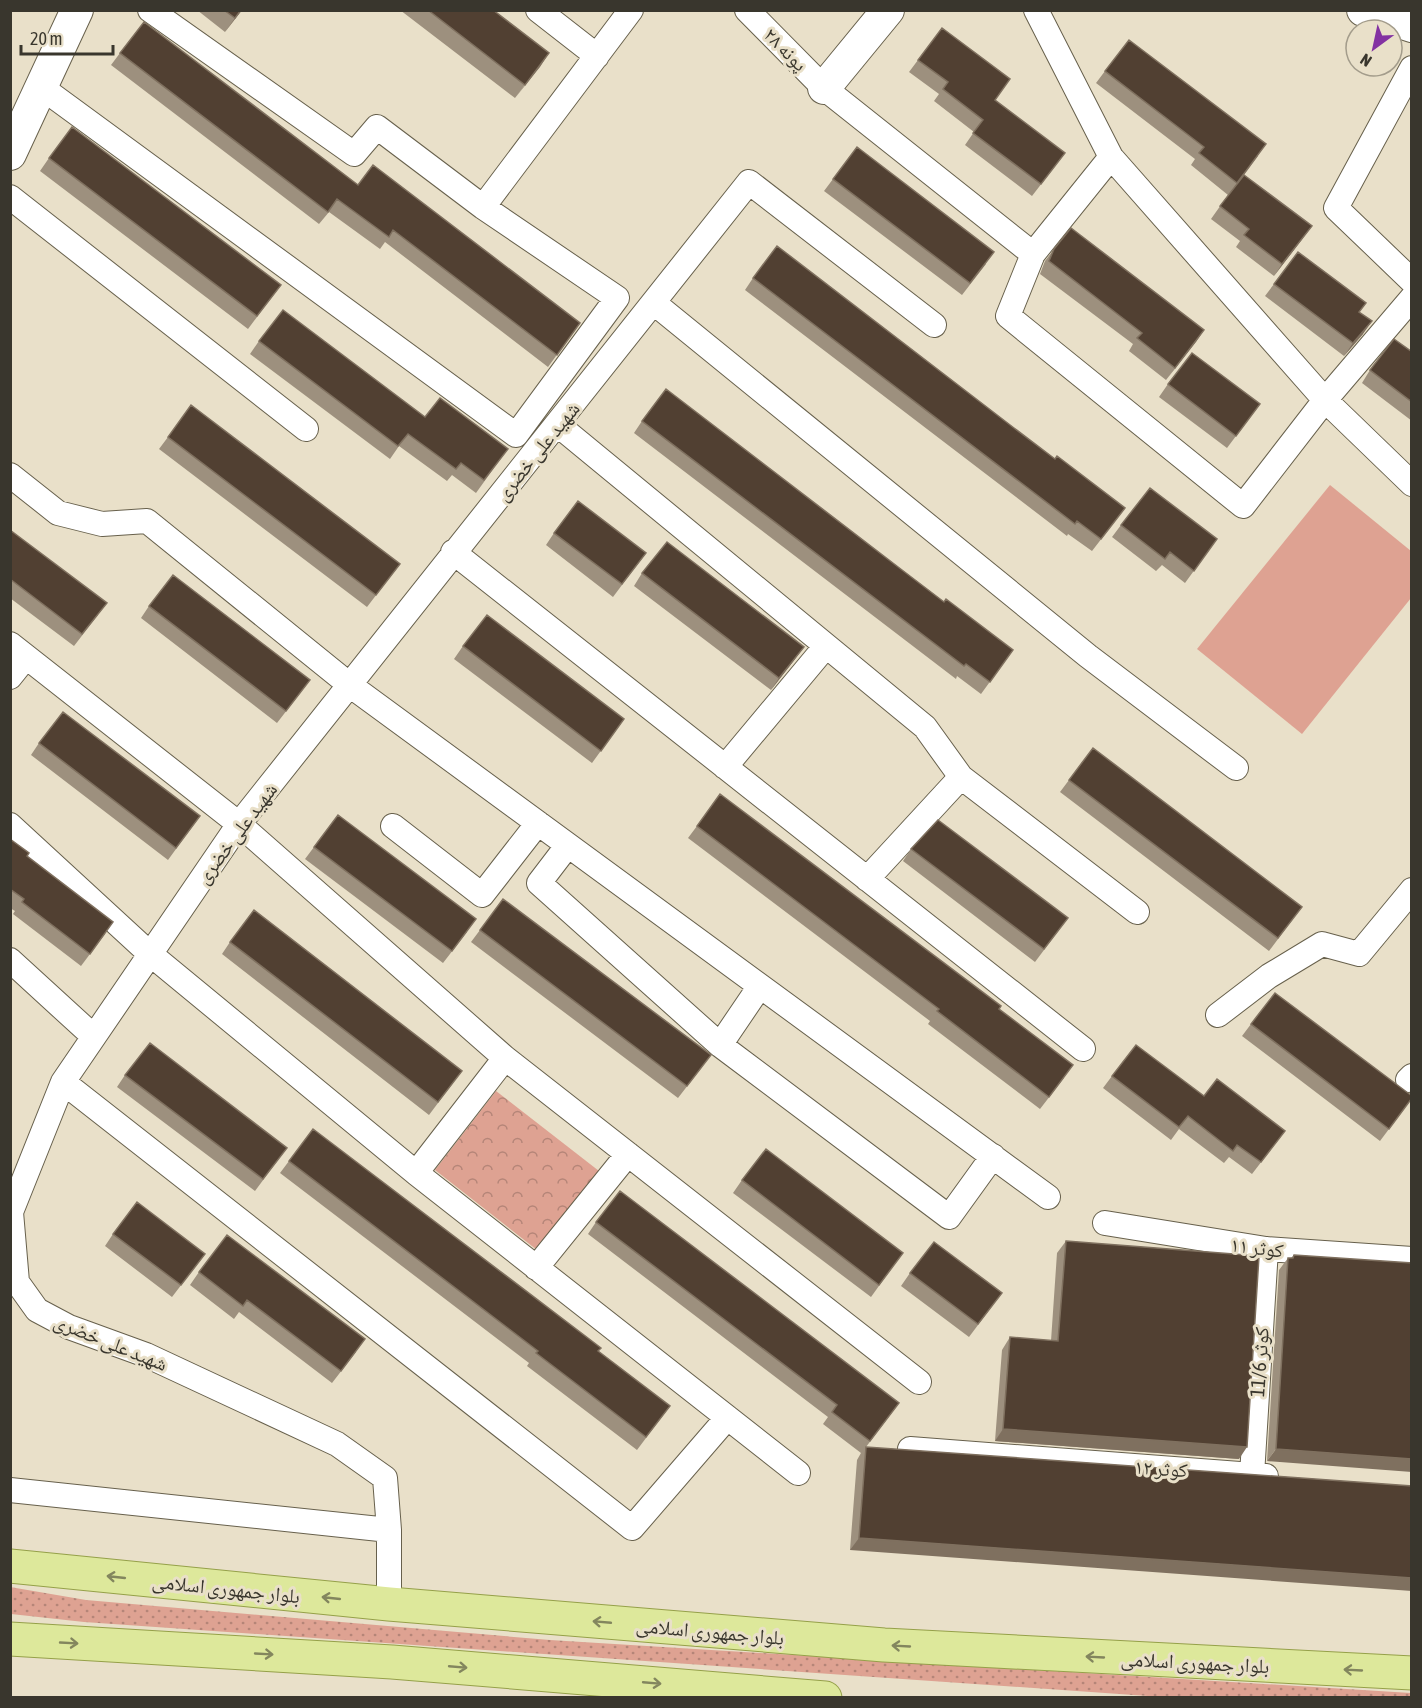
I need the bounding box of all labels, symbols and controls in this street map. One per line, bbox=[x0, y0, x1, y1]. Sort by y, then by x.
scale bar bbox=[21, 18, 112, 56]
north arrow bbox=[1344, 18, 1404, 78]
street label: پونه ۲۸ bbox=[759, 23, 812, 76]
text: 20 m bbox=[30, 28, 62, 49]
text: N bbox=[1357, 50, 1375, 71]
street label: شهید علی خضری bbox=[490, 397, 585, 506]
street label: شهید علی خضری bbox=[191, 778, 282, 889]
street label: کوثر ۱۱ bbox=[1229, 1232, 1285, 1262]
street label: شهید علی خضری bbox=[50, 1309, 171, 1376]
street label: کوثر 11/6 bbox=[1245, 1326, 1273, 1398]
street label: کوثر ۱۲ bbox=[1134, 1455, 1188, 1481]
street label: بلوار جمهوری اسلامی bbox=[151, 1569, 301, 1608]
one-way arrow bbox=[107, 1571, 126, 1582]
one-way arrow bbox=[321, 1592, 341, 1603]
street label: بلوار جمهوری اسلامی bbox=[635, 1613, 785, 1650]
one-way arrow bbox=[592, 1616, 612, 1627]
one-way arrow bbox=[58, 1637, 78, 1648]
one-way arrow bbox=[891, 1640, 911, 1651]
street label: بلوار جمهوری اسلامی bbox=[1120, 1647, 1270, 1678]
one-way arrow bbox=[253, 1649, 273, 1660]
one-way arrow bbox=[1086, 1651, 1106, 1662]
one-way arrow bbox=[448, 1662, 468, 1673]
one-way arrow bbox=[1344, 1664, 1364, 1675]
one-way arrow bbox=[642, 1678, 662, 1689]

